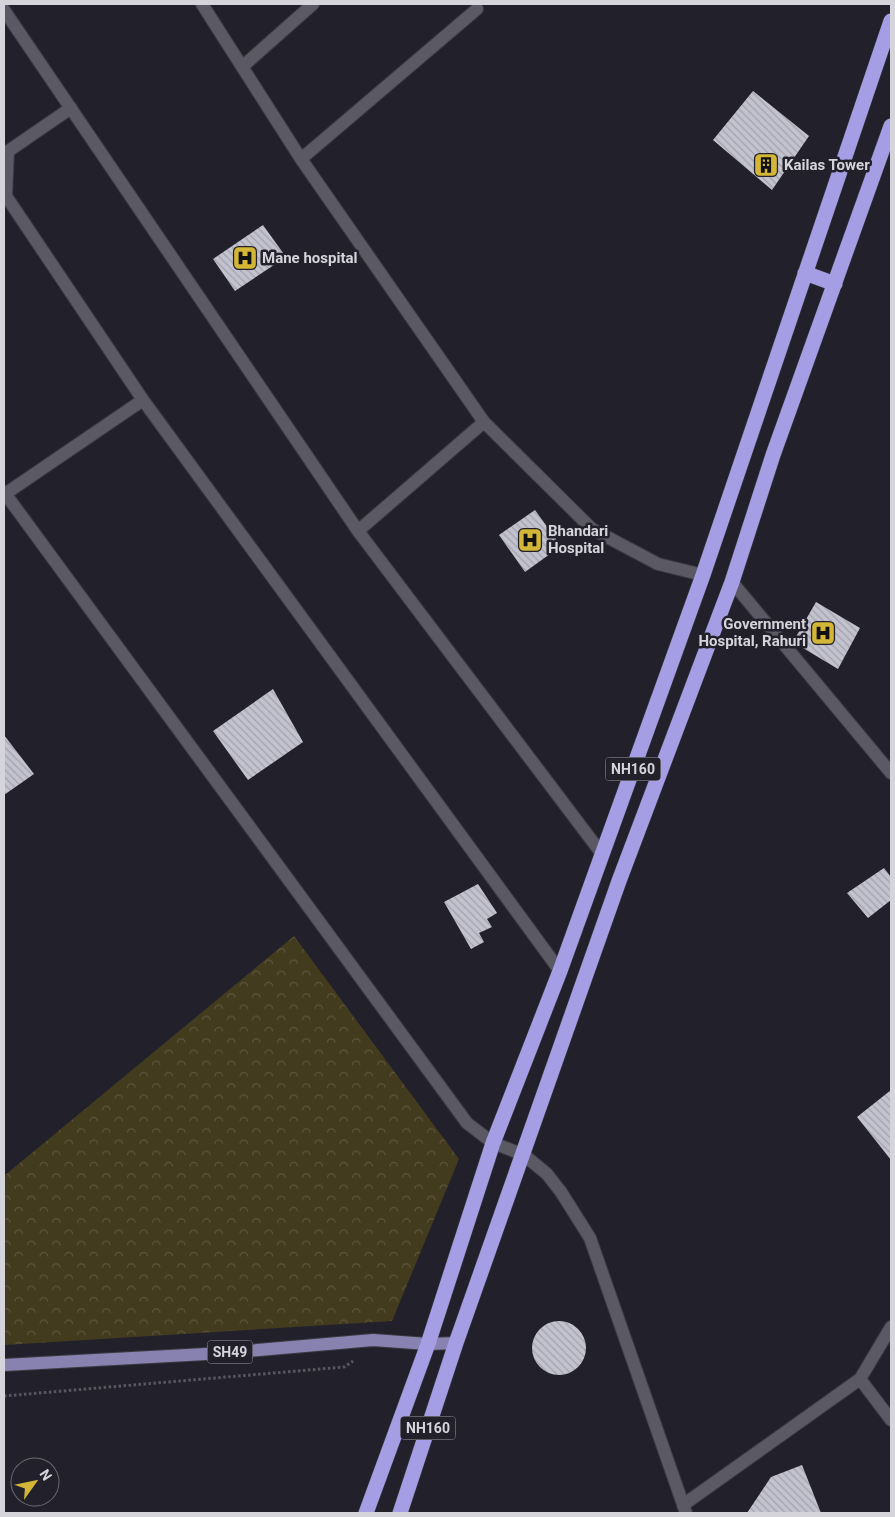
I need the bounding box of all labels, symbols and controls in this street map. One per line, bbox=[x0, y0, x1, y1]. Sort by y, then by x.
building icon: Kailas Tower bbox=[753, 152, 779, 178]
place label: Kailas Tower bbox=[784, 156, 870, 174]
hospital icon: Mane hospital bbox=[232, 245, 258, 271]
place label: Mane hospital bbox=[262, 249, 357, 267]
place label: Bhandari Hospital bbox=[548, 522, 608, 557]
hospital icon: Bhandari Hospital bbox=[517, 527, 543, 553]
place label: Government Hospital, Rahuri bbox=[698, 615, 806, 650]
hospital icon: Government Hospital, Rahuri bbox=[810, 620, 836, 646]
road number: NH160 bbox=[606, 758, 660, 781]
road number: SH49 bbox=[208, 1340, 252, 1364]
road number: NH160 bbox=[400, 1416, 456, 1440]
north arrow bbox=[10, 1457, 60, 1507]
text: N bbox=[36, 1466, 55, 1483]

